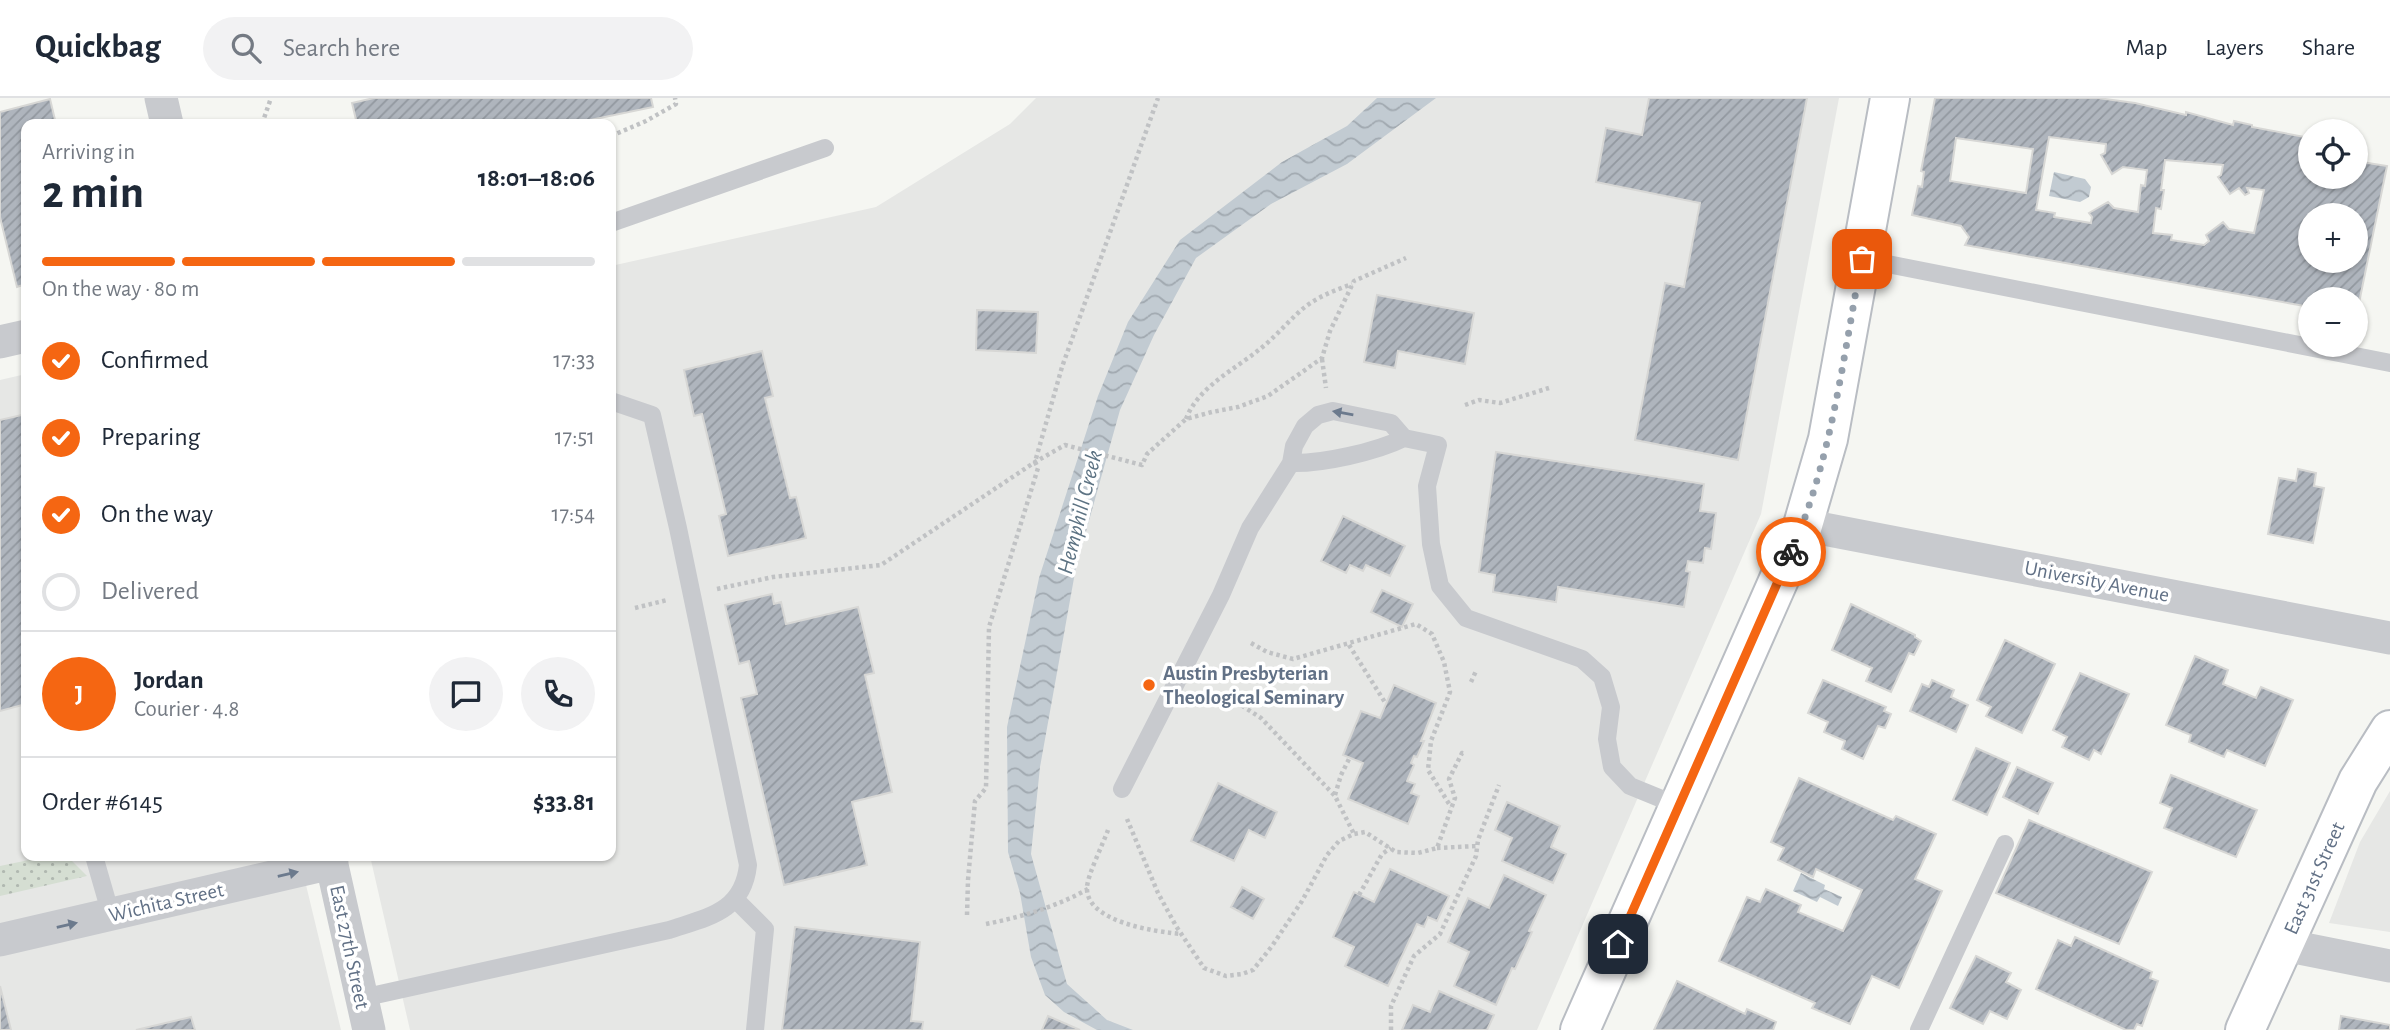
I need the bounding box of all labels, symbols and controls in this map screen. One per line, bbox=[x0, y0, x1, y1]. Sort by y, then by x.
search box bbox=[203, 17, 693, 80]
icon: search bbox=[227, 29, 265, 67]
text: Quickbag bbox=[35, 31, 161, 64]
text: Search here bbox=[283, 35, 400, 61]
text: Map bbox=[2125, 36, 2167, 60]
text: Layers bbox=[2205, 36, 2264, 60]
text: Share bbox=[2302, 36, 2355, 60]
map controls bbox=[2298, 119, 2368, 357]
button: locate bbox=[2298, 119, 2368, 189]
text: Arriving in bbox=[42, 141, 135, 164]
text: 18:01–18:06 bbox=[478, 165, 595, 191]
text: 2 min bbox=[42, 170, 144, 216]
button: + bbox=[2298, 203, 2368, 273]
pin bbox=[1832, 229, 1892, 289]
icon: bag bbox=[1843, 240, 1881, 278]
text: On the way · 80 m bbox=[42, 278, 199, 301]
button: − bbox=[2298, 287, 2368, 357]
icon: check bbox=[42, 342, 80, 380]
text: Confirmed bbox=[101, 347, 209, 373]
text: 17:33 bbox=[553, 349, 595, 372]
one-way arrow bbox=[1332, 407, 1354, 418]
icon: check bbox=[42, 419, 80, 457]
text: Preparing bbox=[101, 424, 200, 450]
text: 17:51 bbox=[555, 426, 595, 449]
water label: Hemphill Creek bbox=[1054, 448, 1107, 577]
icon: check bbox=[42, 496, 80, 534]
text: On the way bbox=[101, 501, 213, 527]
text: 17:54 bbox=[552, 503, 595, 526]
courier bbox=[1756, 517, 1826, 587]
icon: bike bbox=[1772, 533, 1810, 571]
street label: University Avenue bbox=[2023, 557, 2171, 606]
text: Delivered bbox=[101, 578, 199, 604]
button: chat bbox=[429, 657, 503, 731]
button: phone bbox=[521, 657, 595, 731]
place label: Austin Presbyterian Theological Seminary bbox=[1163, 663, 1345, 708]
text: Jordan bbox=[134, 667, 204, 693]
marker: Austin Presbyterian Theological Seminary bbox=[1141, 677, 1157, 693]
text: J bbox=[75, 681, 83, 707]
text: Courier · 4.8 bbox=[134, 698, 239, 721]
text: Order #6145 bbox=[42, 789, 163, 815]
text: $33.81 bbox=[533, 789, 595, 815]
street label: East 31st Street bbox=[2280, 819, 2349, 938]
one-way arrow bbox=[277, 868, 299, 879]
street label: Wichita Street bbox=[107, 879, 226, 926]
street label: East 27th Street bbox=[326, 883, 373, 1011]
pin bbox=[1588, 914, 1648, 974]
one-way arrow bbox=[56, 919, 78, 930]
icon: home bbox=[1599, 925, 1637, 963]

